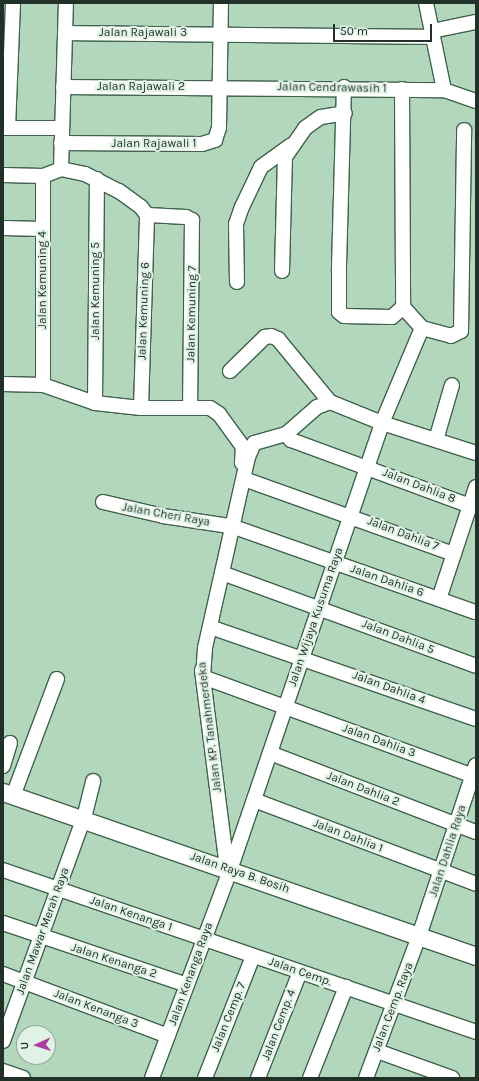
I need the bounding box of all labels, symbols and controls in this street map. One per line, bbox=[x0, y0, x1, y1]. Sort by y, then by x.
scale bar bbox=[335, 16, 434, 42]
text: 50 m bbox=[340, 24, 368, 38]
street label: Jalan Rajawali 3 bbox=[99, 26, 187, 40]
street label: Jalan Rajawali 2 bbox=[97, 80, 185, 94]
street label: Jalan Cendrawasih 1 bbox=[277, 80, 387, 96]
street label: Jalan Rajawali 1 bbox=[112, 137, 196, 151]
street label: Jalan Kemuning 4 bbox=[36, 231, 50, 329]
street label: Jalan Kemuning 5 bbox=[89, 242, 103, 340]
street label: Jalan Kemuning 6 bbox=[135, 262, 153, 360]
street label: Jalan Kemuning 7 bbox=[184, 265, 200, 363]
street label: Jalan Dahlia 8 bbox=[380, 465, 458, 507]
street label: Jalan Cheri Raya bbox=[121, 500, 211, 530]
street label: Jalan Dahlia 7 bbox=[365, 514, 441, 554]
street label: Jalan Wijaya Kusuma Raya bbox=[285, 546, 347, 688]
street label: Jalan Dahlia 6 bbox=[348, 562, 426, 600]
street label: Jalan Dahlia 5 bbox=[360, 617, 436, 657]
street label: Jalan KP. Tanahmerdeka bbox=[195, 661, 225, 793]
street label: Jalan Dahlia 4 bbox=[351, 668, 427, 708]
street label: Jalan Dahlia 3 bbox=[340, 721, 418, 761]
street label: Jalan Dahlia 2 bbox=[325, 769, 401, 809]
street label: Jalan Dahlia Raya bbox=[426, 803, 470, 899]
street label: Jalan Dahlia 1 bbox=[311, 816, 385, 856]
street label: Jalan Raya B. Bosih bbox=[188, 849, 292, 897]
street label: Jalan Mawar Merah Raya bbox=[13, 865, 73, 997]
street label: Jalan Kenanga 1 bbox=[88, 893, 174, 935]
street label: Jalan Kenanga Raya bbox=[166, 921, 216, 1027]
street label: Jalan Kenanga 2 bbox=[69, 940, 159, 982]
street label: Jalan Cemp. bbox=[267, 955, 333, 989]
street label: Jalan Cemp. Raya bbox=[369, 960, 417, 1054]
street label: Jalan Cemp. 7 bbox=[208, 980, 250, 1054]
street label: Jalan Kenanga 3 bbox=[52, 986, 140, 1032]
street label: Jalan Cemp. 4 bbox=[259, 987, 299, 1063]
north arrow bbox=[16, 1025, 56, 1065]
text: U bbox=[18, 1041, 31, 1050]

